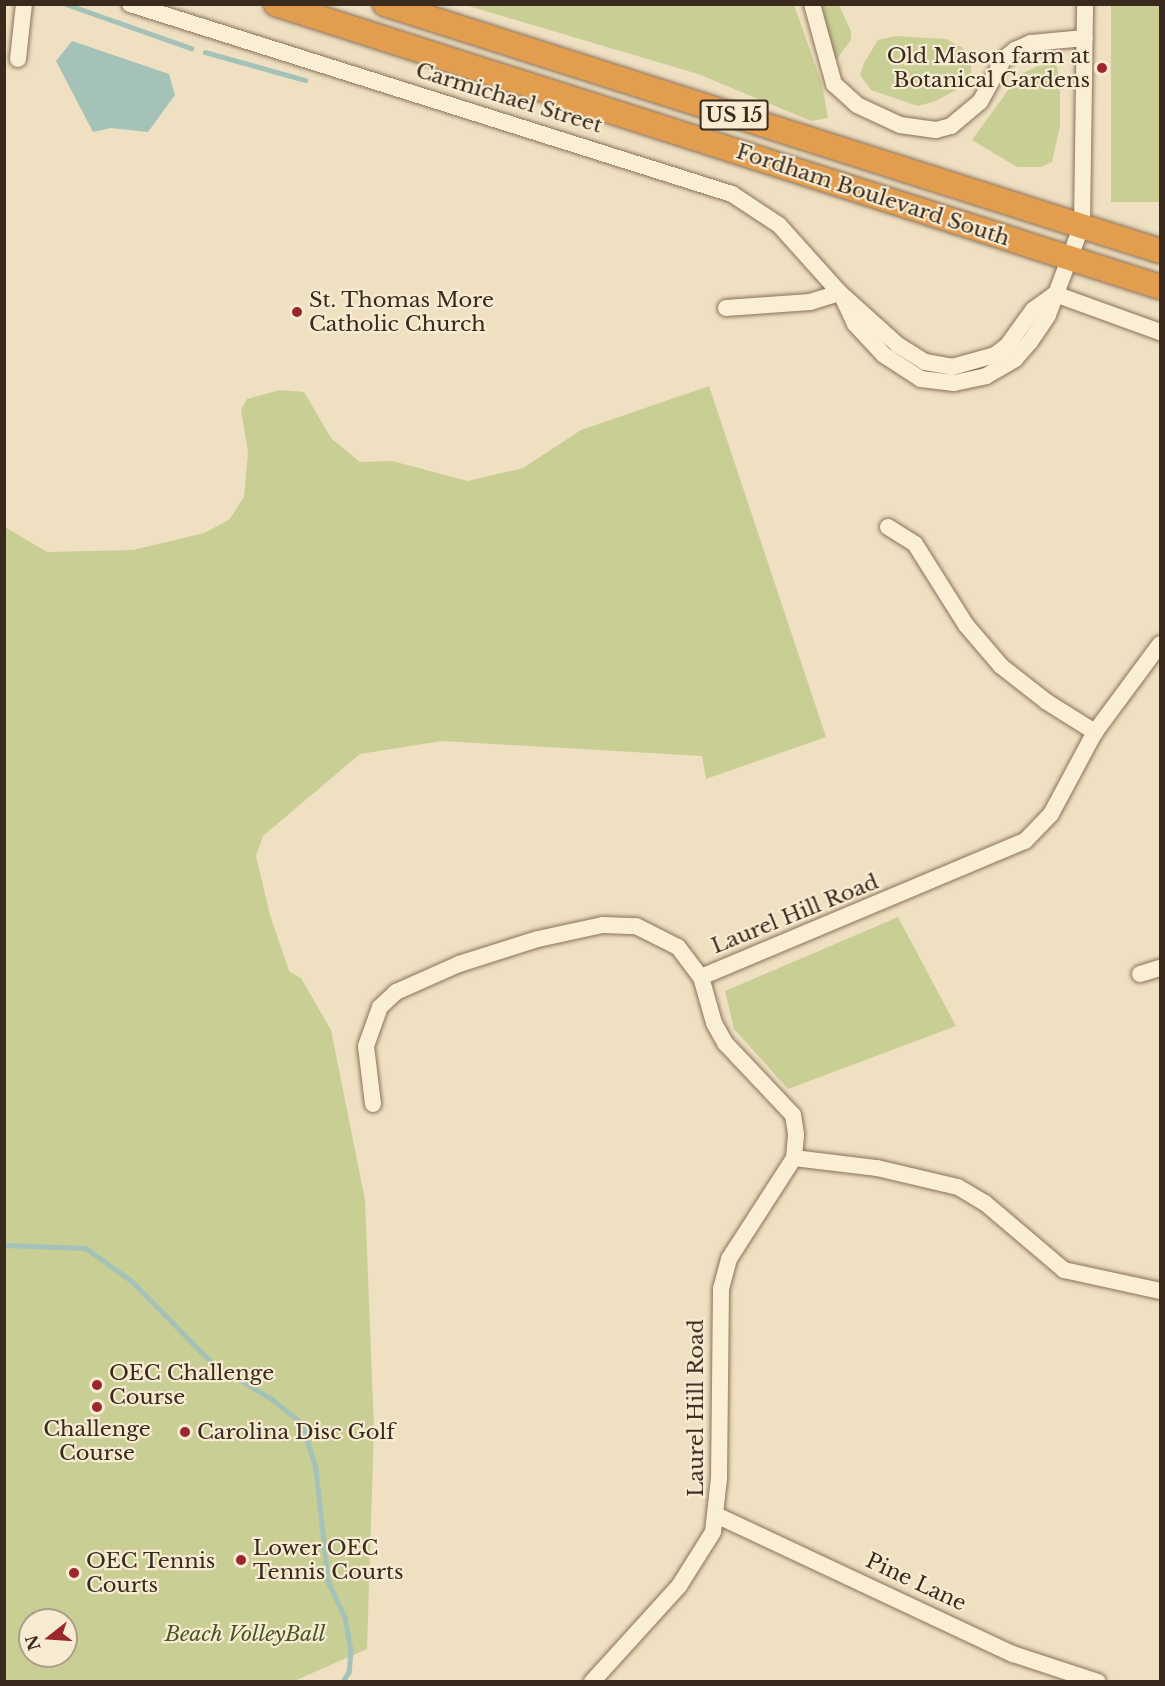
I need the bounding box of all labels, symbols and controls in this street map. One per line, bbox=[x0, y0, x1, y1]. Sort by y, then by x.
place label: Old Mason farm at Botanical Gardens bbox=[887, 43, 1090, 93]
street label: Carmichael Street bbox=[413, 58, 605, 138]
marker: Old Mason farm at Botanical Gardens bbox=[1095, 61, 1109, 75]
road number: US 15 bbox=[700, 98, 768, 132]
street label: Fordham Boulevard South bbox=[733, 139, 1013, 251]
place label: St. Thomas More Catholic Church bbox=[309, 287, 495, 337]
marker: St. Thomas More Catholic Church bbox=[290, 305, 304, 319]
street label: Laurel Hill Road bbox=[708, 869, 882, 959]
street label: Laurel Hill Road bbox=[683, 1319, 709, 1497]
place label: OEC Challenge Course bbox=[109, 1360, 274, 1410]
marker: OEC Challenge Course bbox=[90, 1378, 104, 1392]
marker: Challenge Course bbox=[90, 1400, 104, 1414]
place label: Challenge Course bbox=[43, 1416, 151, 1466]
place label: Carolina Disc Golf bbox=[197, 1419, 395, 1445]
marker: Carolina Disc Golf bbox=[178, 1425, 192, 1439]
place label: Lower OEC Tennis Courts bbox=[253, 1535, 403, 1585]
place label: OEC Tennis Courts bbox=[86, 1548, 216, 1598]
street label: Pine Lane bbox=[862, 1548, 970, 1616]
marker: Lower OEC Tennis Courts bbox=[234, 1553, 248, 1567]
marker: OEC Tennis Courts bbox=[67, 1566, 81, 1580]
north arrow bbox=[18, 1608, 78, 1668]
park label: Beach VolleyBall bbox=[164, 1621, 326, 1647]
text: N bbox=[21, 1633, 44, 1653]

